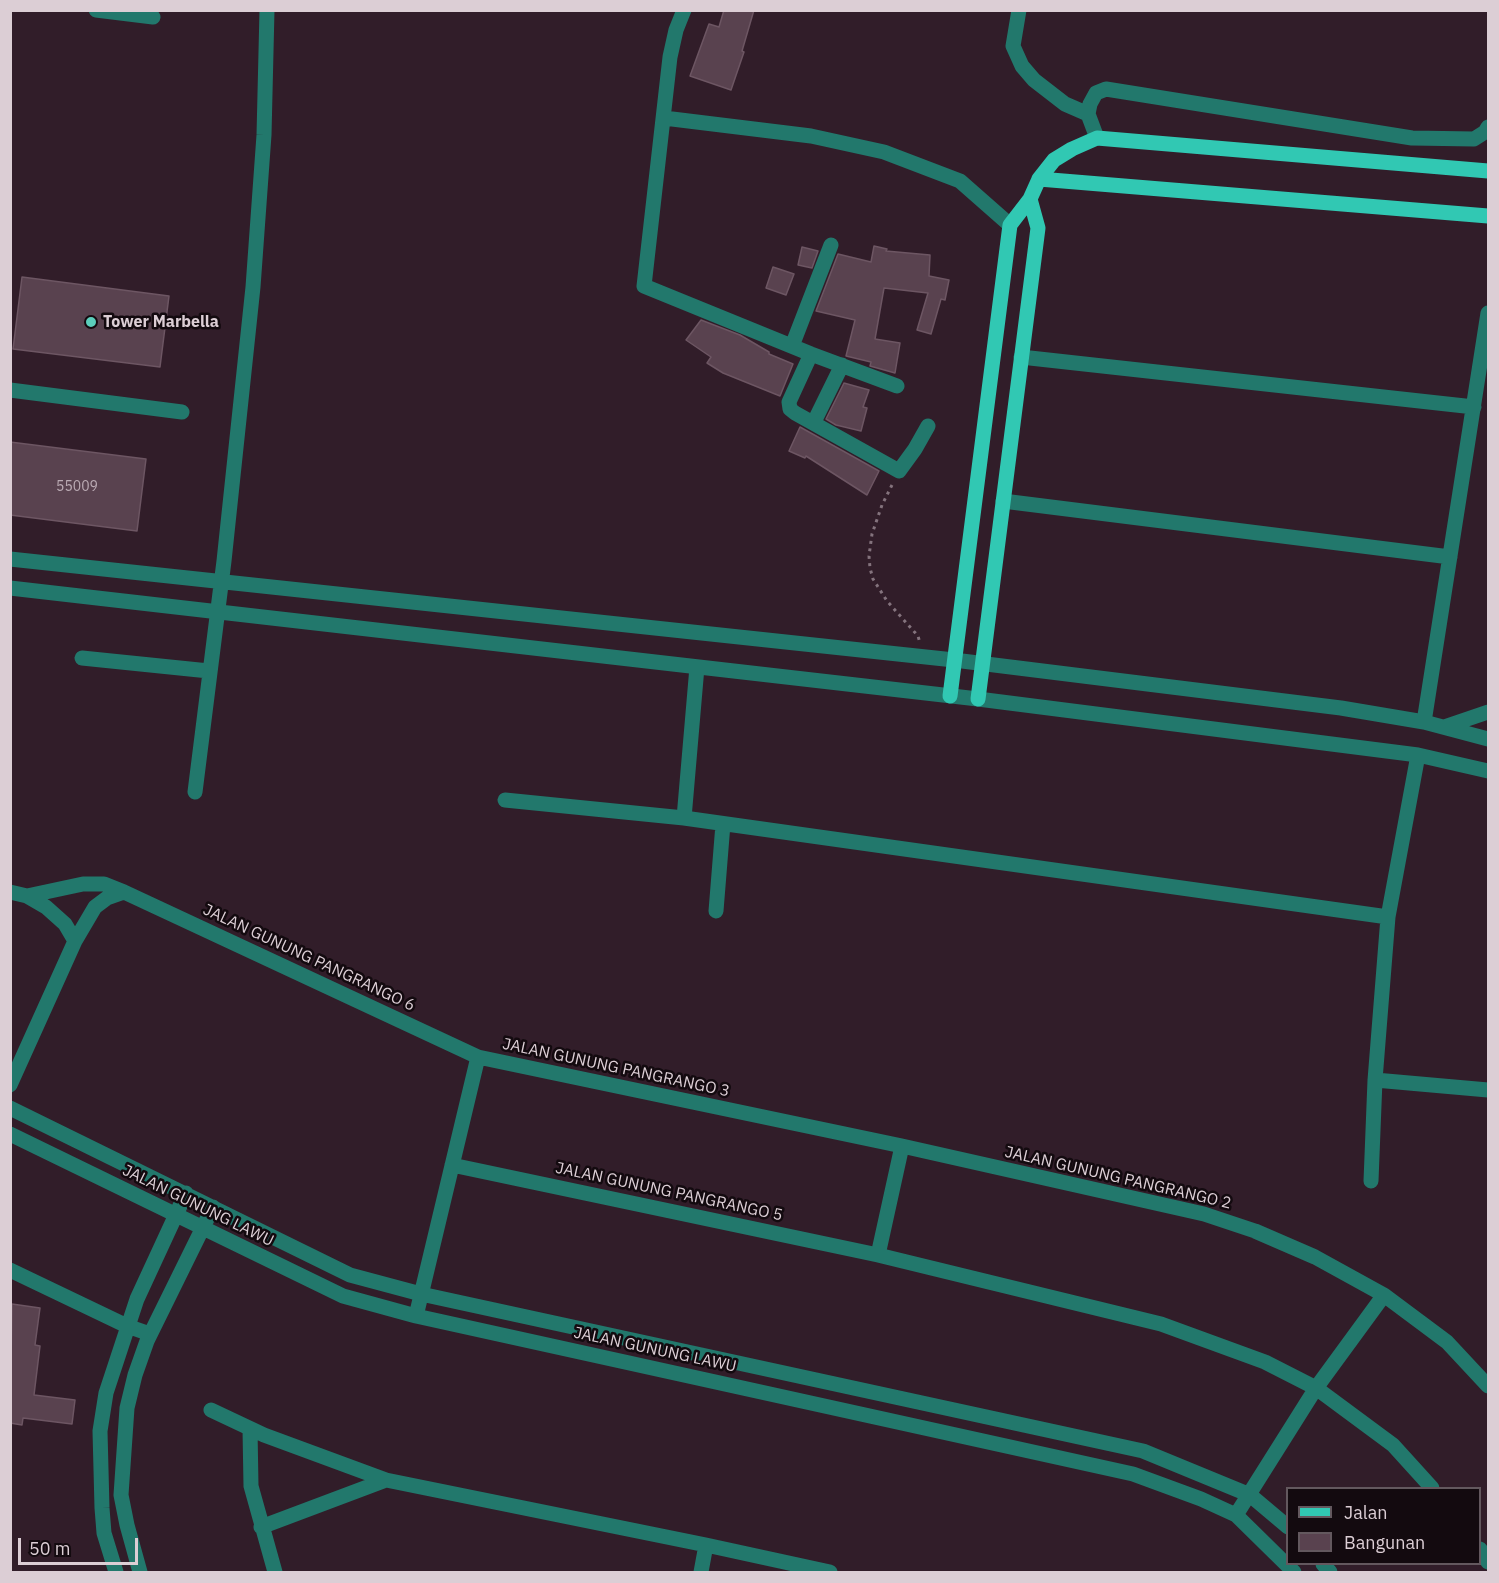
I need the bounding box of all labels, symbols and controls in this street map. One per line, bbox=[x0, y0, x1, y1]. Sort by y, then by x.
place label: Tower Marbella bbox=[103, 312, 219, 332]
marker: Tower Marbella bbox=[84, 315, 98, 329]
house number: 55009 bbox=[56, 479, 98, 495]
street label: JALAN GUNUNG PANGRANGO 6 bbox=[200, 900, 418, 1016]
street label: JALAN GUNUNG PANGRANGO 3 bbox=[501, 1035, 731, 1101]
street label: JALAN GUNUNG PANGRANGO 2 bbox=[1003, 1143, 1233, 1213]
street label: JALAN GUNUNG PANGRANGO 5 bbox=[554, 1159, 784, 1225]
street label: JALAN GUNUNG LAWU bbox=[119, 1161, 277, 1251]
street label: JALAN GUNUNG LAWU bbox=[572, 1323, 738, 1377]
legend bbox=[1286, 1487, 1481, 1565]
text: Jalan bbox=[1344, 1501, 1388, 1524]
scale bar bbox=[21, 1526, 141, 1564]
text: Bangunan bbox=[1344, 1531, 1425, 1554]
text: 50 m bbox=[29, 1537, 71, 1560]

